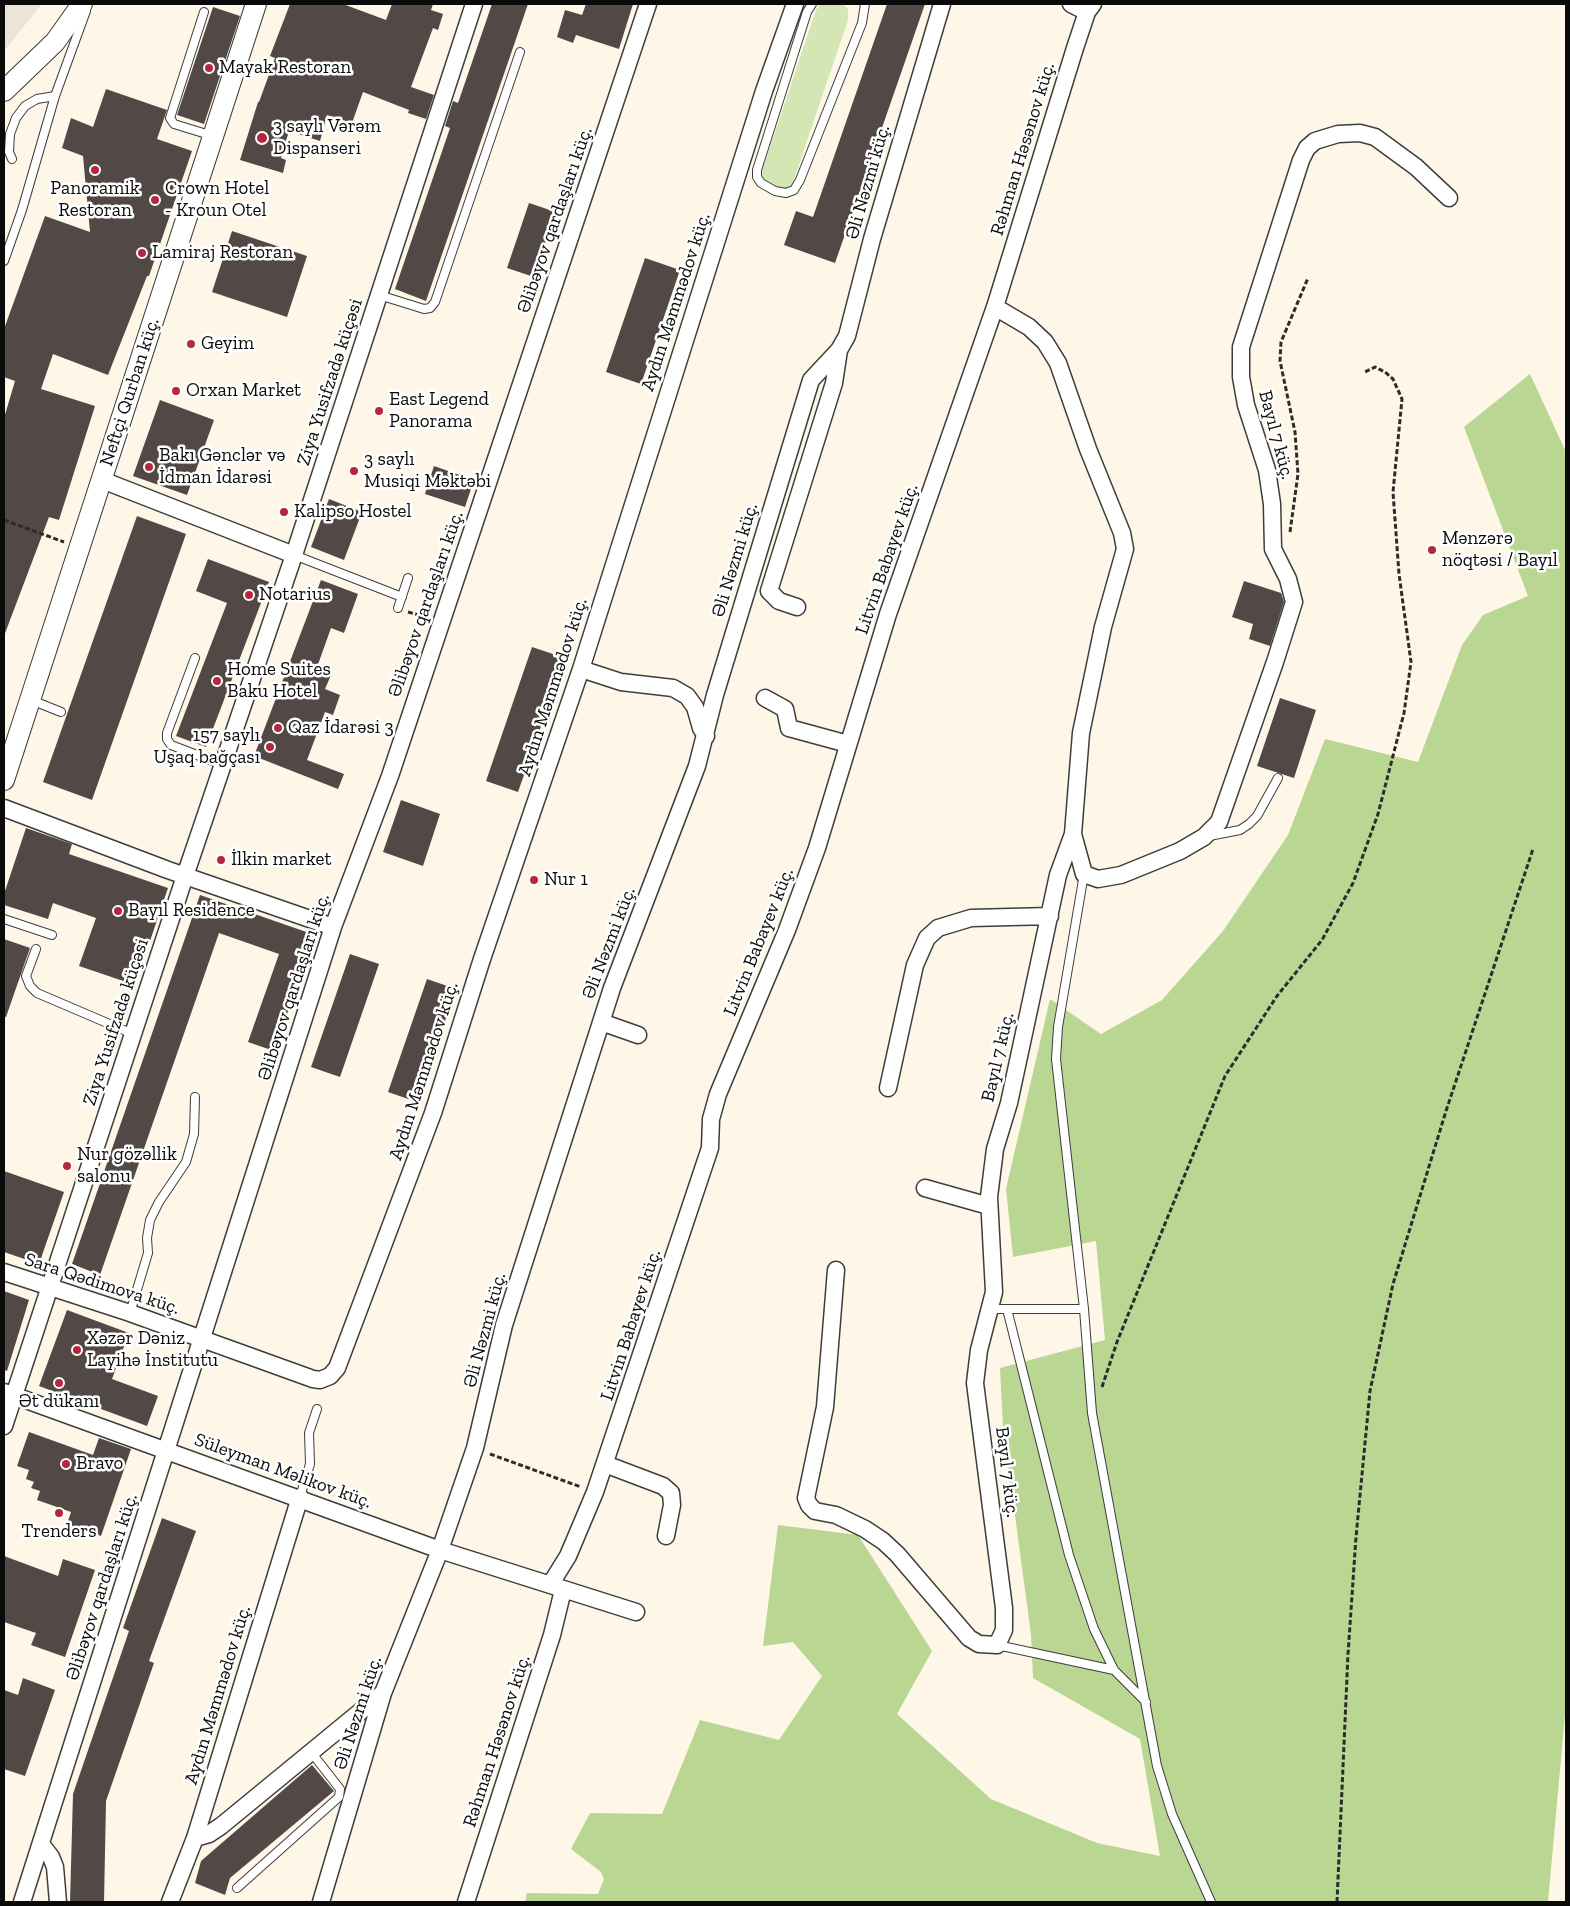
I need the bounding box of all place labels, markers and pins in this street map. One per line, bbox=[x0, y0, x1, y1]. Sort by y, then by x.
place label: Mayak Restoran bbox=[219, 57, 351, 79]
marker: Mayak Restoran bbox=[203, 62, 215, 74]
place label: 3 saylı Vərəm Dispanseri bbox=[273, 116, 381, 160]
marker: 3 saylı Vərəm Dispanseri bbox=[255, 131, 269, 145]
marker: Panoramik Restoran bbox=[89, 164, 101, 176]
place label: Panoramik Restoran bbox=[50, 178, 140, 222]
place label: Crown Hotel - Kroun Otel bbox=[165, 178, 269, 222]
marker: Crown Hotel - Kroun Otel bbox=[149, 194, 161, 206]
place label: Lamiraj Restoran bbox=[152, 242, 293, 264]
marker: Lamiraj Restoran bbox=[136, 247, 148, 259]
place label: Geyim bbox=[201, 333, 254, 355]
marker: Geyim bbox=[185, 338, 197, 350]
place label: Orxan Market bbox=[186, 380, 301, 402]
marker: Orxan Market bbox=[170, 385, 182, 397]
place label: East Legend Panorama bbox=[389, 389, 489, 433]
marker: East Legend Panorama bbox=[373, 405, 385, 417]
place label: Bakı Gənclər və İdman İdarəsi bbox=[159, 445, 286, 489]
place label: 3 saylı Musiqi Məktəbi bbox=[364, 449, 491, 493]
marker: Bakı Gənclər və İdman İdarəsi bbox=[143, 461, 155, 473]
marker: 3 saylı Musiqi Məktəbi bbox=[348, 465, 360, 477]
place label: Kalipso Hostel bbox=[294, 501, 412, 523]
marker: Kalipso Hostel bbox=[278, 506, 290, 518]
place label: Mənzərə nöqtəsi / Bayıl bbox=[1442, 528, 1558, 572]
marker: Mənzərə nöqtəsi / Bayıl bbox=[1426, 544, 1438, 556]
place label: Notarius bbox=[259, 584, 331, 606]
marker: Notarius bbox=[243, 589, 255, 601]
place label: Home Suites Baku Hotel bbox=[227, 659, 331, 703]
marker: Home Suites Baku Hotel bbox=[211, 675, 223, 687]
place label: Qaz İdarəsi 3 bbox=[288, 717, 394, 739]
marker: Qaz İdarəsi 3 bbox=[272, 722, 284, 734]
place label: 157 saylı Uşaq bağçası bbox=[154, 725, 260, 769]
marker: 157 saylı Uşaq bağçası bbox=[264, 741, 276, 753]
place label: İlkin market bbox=[231, 849, 332, 871]
marker: İlkin market bbox=[215, 854, 227, 866]
place label: Nur 1 bbox=[544, 869, 588, 891]
marker: Nur 1 bbox=[528, 874, 540, 886]
place label: Bayıl Residence bbox=[128, 900, 255, 922]
marker: Bayıl Residence bbox=[112, 905, 124, 917]
place label: Nur gözəllik salonu bbox=[77, 1144, 177, 1188]
marker: Nur gözəllik salonu bbox=[61, 1160, 73, 1172]
place label: Xəzər Dəniz Layihə İnstitutu bbox=[87, 1328, 218, 1372]
marker: Xəzər Dəniz Layihə İnstitutu bbox=[71, 1344, 83, 1356]
marker: Ət dükanı bbox=[53, 1377, 65, 1389]
place label: Ət dükanı bbox=[19, 1391, 99, 1413]
place label: Bravo bbox=[76, 1453, 123, 1475]
marker: Bravo bbox=[60, 1458, 72, 1470]
marker: Trenders bbox=[53, 1507, 65, 1519]
place label: Trenders bbox=[22, 1521, 96, 1543]

